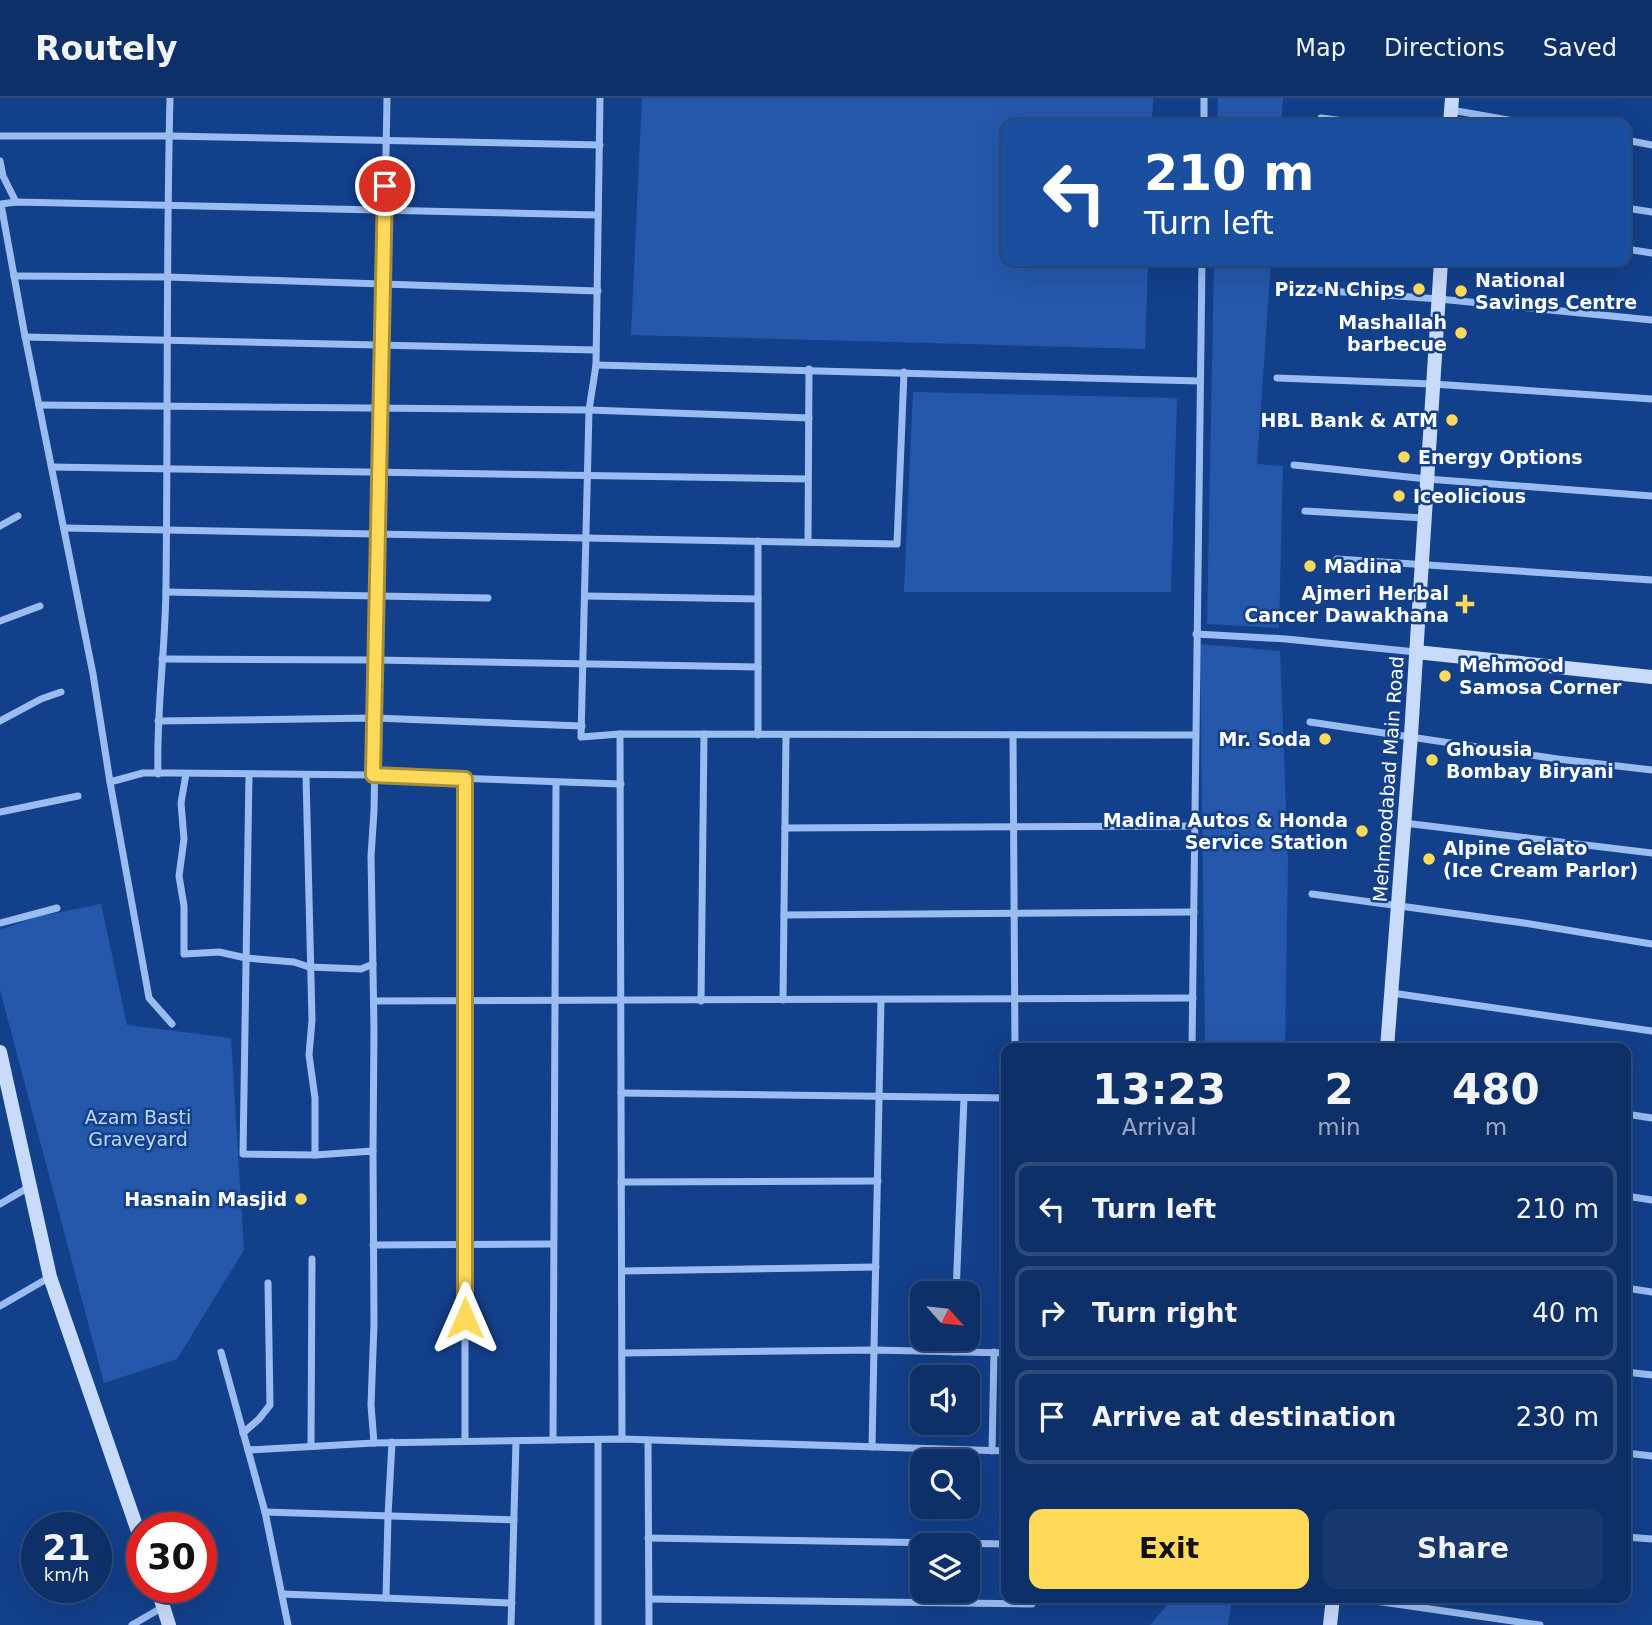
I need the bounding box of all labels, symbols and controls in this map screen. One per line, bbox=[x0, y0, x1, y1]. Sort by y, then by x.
text: Routely bbox=[35, 29, 178, 68]
text: Map bbox=[1295, 34, 1346, 62]
text: Directions bbox=[1384, 34, 1505, 62]
text: Saved bbox=[1543, 34, 1617, 62]
text: 210 m bbox=[1144, 145, 1314, 202]
icon: left bbox=[1029, 147, 1120, 238]
pin bbox=[355, 156, 415, 216]
icon: arrive bbox=[366, 167, 404, 205]
text: Turn left bbox=[1144, 204, 1274, 242]
place label: National Savings Centre bbox=[1475, 269, 1637, 313]
place label: Pizz N Chips bbox=[1274, 278, 1405, 300]
marker: Pizz N Chips bbox=[1411, 281, 1427, 297]
marker: National Savings Centre bbox=[1453, 283, 1469, 299]
place label: Mashallah barbecue bbox=[1338, 311, 1447, 355]
marker: Mashallah barbecue bbox=[1453, 325, 1469, 341]
place label: HBL Bank & ATM bbox=[1261, 409, 1438, 431]
marker: HBL Bank & ATM bbox=[1444, 412, 1460, 428]
place label: Energy Options bbox=[1418, 446, 1583, 468]
marker: Energy Options bbox=[1396, 449, 1412, 465]
place label: Iceolicious bbox=[1413, 485, 1526, 507]
marker: Iceolicious bbox=[1391, 488, 1407, 504]
place label: Madina bbox=[1324, 555, 1402, 577]
marker: Madina bbox=[1302, 558, 1318, 574]
place label: Ajmeri Herbal Cancer Dawakhana bbox=[1244, 582, 1449, 626]
marker: Ajmeri Herbal Cancer Dawakhana bbox=[1455, 594, 1475, 614]
place label: Mehmood Samosa Corner bbox=[1459, 654, 1622, 698]
street label: Mehmoodabad Main Road bbox=[1368, 655, 1408, 903]
marker: Mehmood Samosa Corner bbox=[1437, 668, 1453, 684]
place label: Mr. Soda bbox=[1218, 728, 1311, 750]
marker: Mr. Soda bbox=[1317, 731, 1333, 747]
place label: Ghousia Bombay Biryani bbox=[1446, 738, 1614, 782]
marker: Ghousia Bombay Biryani bbox=[1424, 752, 1440, 768]
place label: Madina Autos & Honda Service Station bbox=[1103, 809, 1348, 853]
marker: Madina Autos & Honda Service Station bbox=[1354, 823, 1370, 839]
place label: Alpine Gelato (Ice Cream Parlor) bbox=[1443, 837, 1638, 881]
marker: Alpine Gelato (Ice Cream Parlor) bbox=[1421, 851, 1437, 867]
text: 13:23 bbox=[1092, 1065, 1226, 1114]
text: 2 bbox=[1324, 1065, 1354, 1114]
text: 480 bbox=[1452, 1065, 1540, 1114]
park label: Azam Basti Graveyard bbox=[85, 1106, 191, 1150]
text: Arrival bbox=[1122, 1114, 1197, 1140]
text: min bbox=[1317, 1114, 1361, 1140]
text: m bbox=[1485, 1114, 1507, 1140]
place label: Hasnain Masjid bbox=[124, 1188, 287, 1210]
icon: left bbox=[1033, 1190, 1071, 1228]
marker: Hasnain Masjid bbox=[293, 1191, 309, 1207]
text: Turn left bbox=[1092, 1194, 1216, 1224]
text: 210 m bbox=[1516, 1194, 1599, 1224]
position arrow bbox=[428, 1281, 502, 1355]
north arrow bbox=[910, 1281, 980, 1351]
map controls bbox=[910, 1281, 980, 1603]
icon: right bbox=[1033, 1294, 1071, 1332]
text: Turn right bbox=[1092, 1298, 1237, 1328]
text: 40 m bbox=[1532, 1298, 1599, 1328]
button: sound bbox=[910, 1365, 980, 1435]
icon: arrive bbox=[1033, 1398, 1071, 1436]
text: Arrive at destination bbox=[1092, 1402, 1396, 1432]
text: 230 m bbox=[1516, 1402, 1599, 1432]
button: search bbox=[910, 1449, 980, 1519]
button: Exit bbox=[1029, 1509, 1309, 1589]
button: Share bbox=[1323, 1509, 1603, 1589]
speed limit sign: 30 bbox=[126, 1512, 217, 1603]
text: 21 bbox=[42, 1528, 91, 1568]
button: layers bbox=[910, 1533, 980, 1603]
text: km/h bbox=[44, 1564, 89, 1585]

